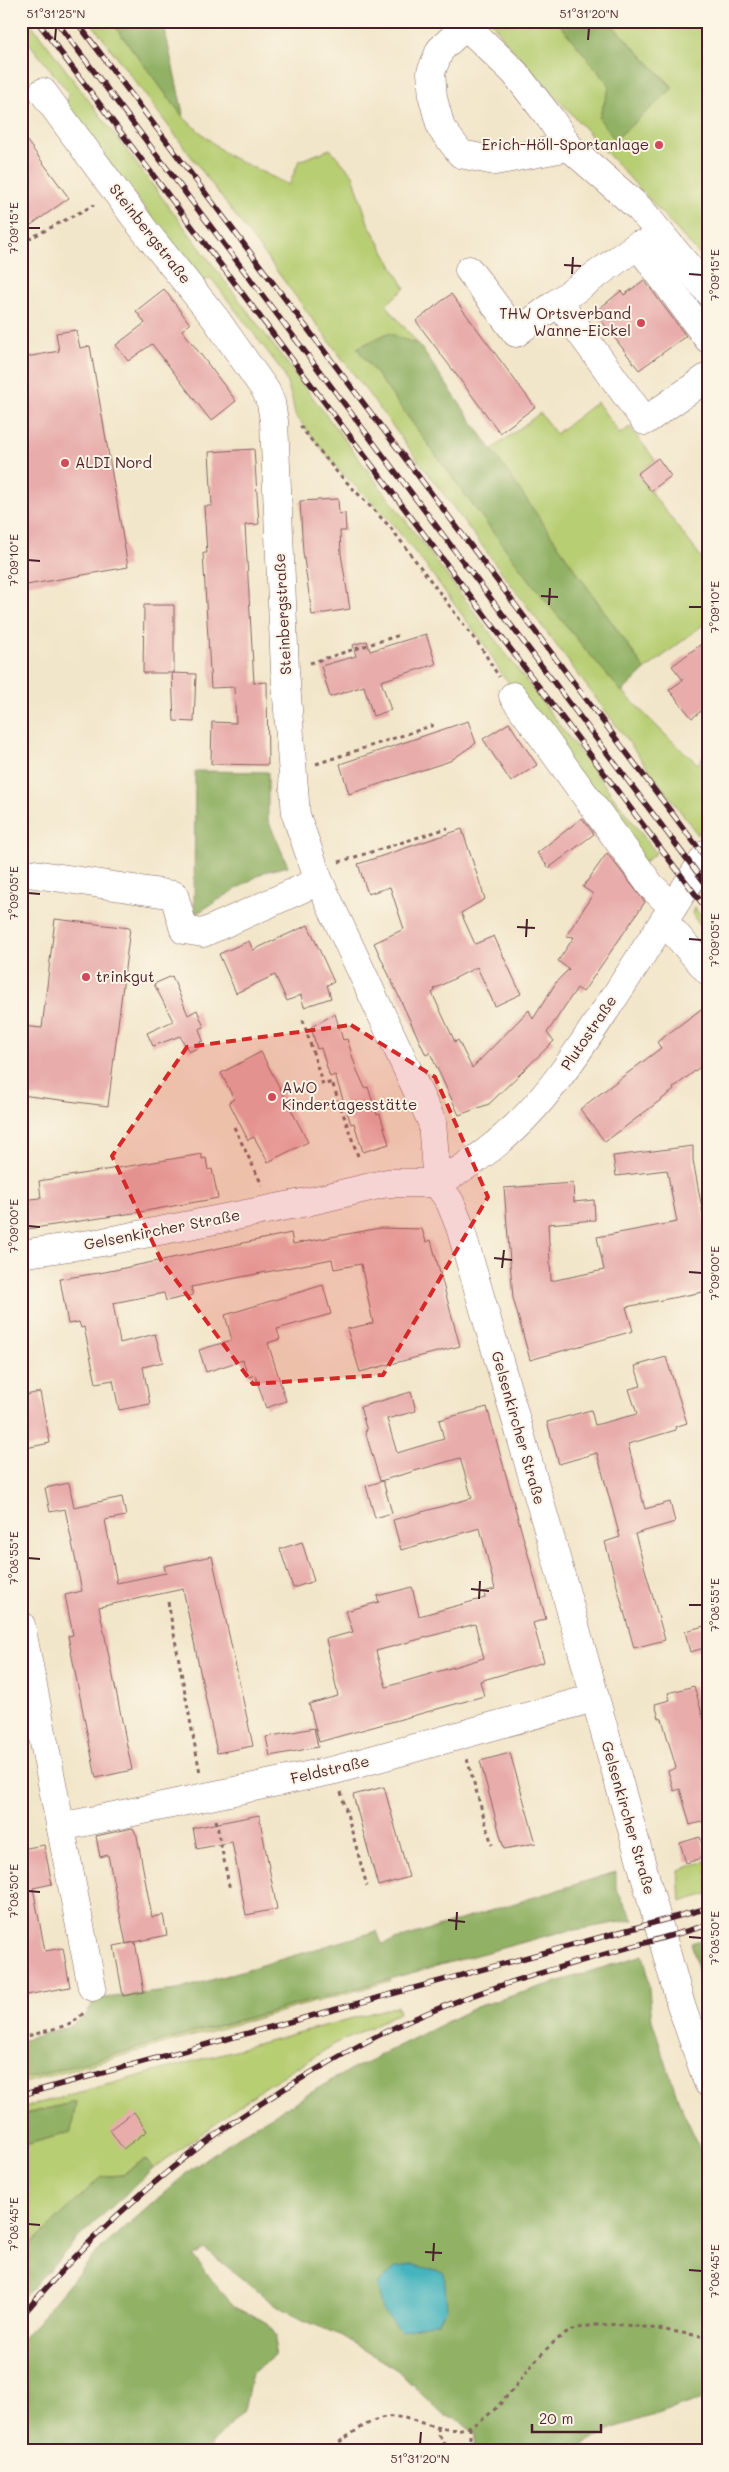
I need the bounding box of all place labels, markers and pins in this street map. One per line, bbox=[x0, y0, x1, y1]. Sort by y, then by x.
place label: Erich-Höll-Sportanlage bbox=[482, 134, 649, 154]
marker: Erich-Höll-Sportanlage bbox=[653, 139, 665, 151]
place label: THW Ortsverband Wanne-Eickel bbox=[499, 303, 631, 340]
marker: THW Ortsverband Wanne-Eickel bbox=[635, 317, 647, 329]
place label: ALDI Nord bbox=[75, 452, 152, 472]
marker: ALDI Nord bbox=[59, 457, 71, 469]
place label: trinkgut bbox=[96, 966, 155, 986]
marker: trinkgut bbox=[80, 971, 92, 983]
place label: AWO Kindertagesstätte bbox=[282, 1077, 417, 1114]
marker: AWO Kindertagesstätte bbox=[266, 1091, 278, 1103]

